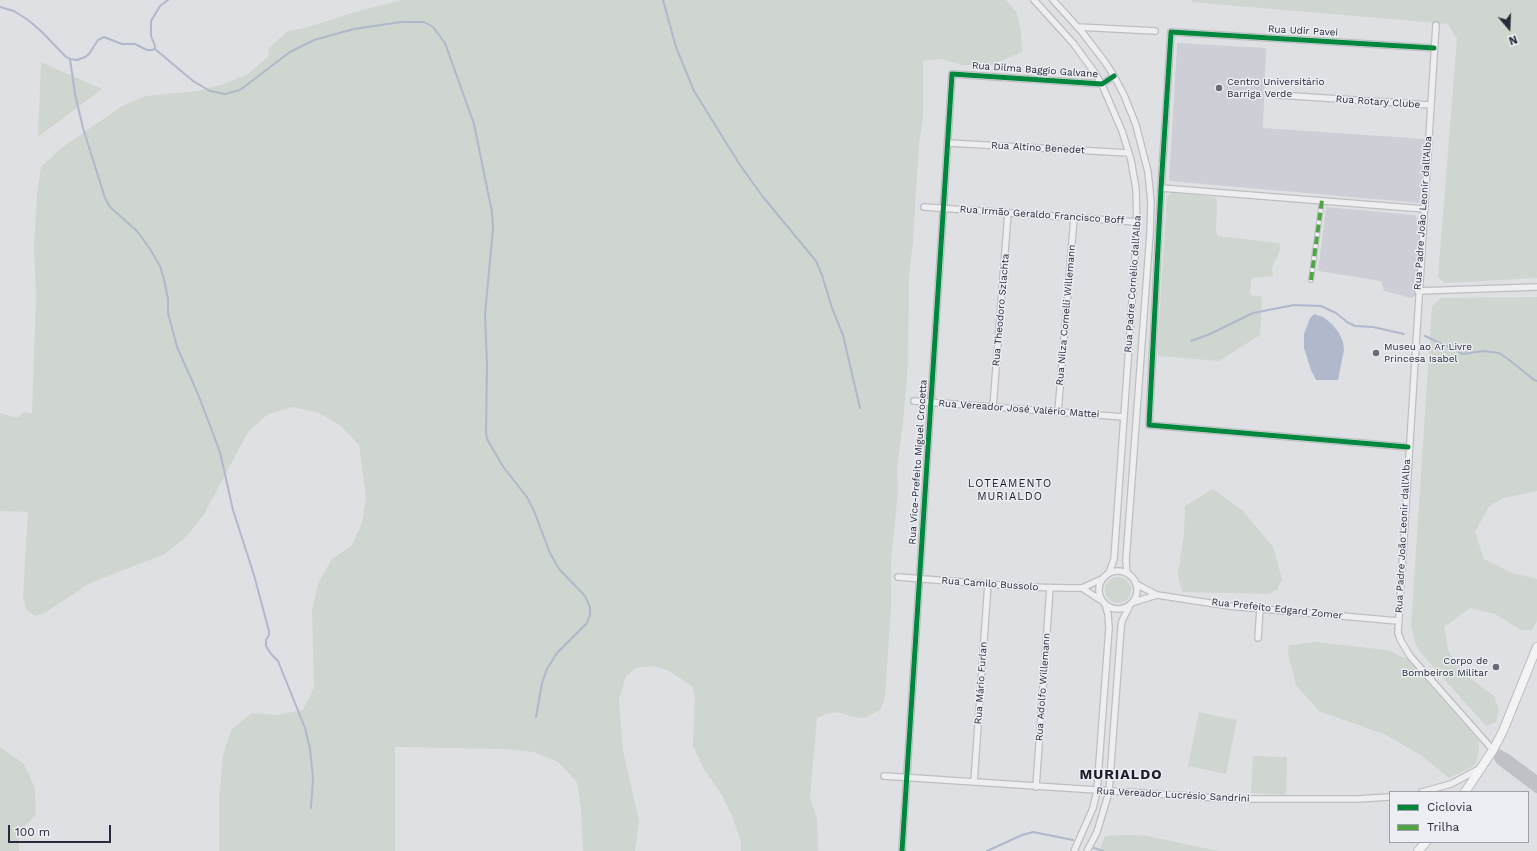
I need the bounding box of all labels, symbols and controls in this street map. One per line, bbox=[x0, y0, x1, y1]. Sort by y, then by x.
north arrow bbox=[1489, 8, 1529, 48]
street label: Rua Udir Pavei bbox=[1268, 23, 1338, 39]
text: N bbox=[1507, 32, 1519, 47]
street label: Rua Dilma Baggio Galvane bbox=[971, 60, 1099, 80]
place label: Centro Universitário Barriga Verde bbox=[1227, 76, 1325, 100]
marker: Centro Universitário Barriga Verde bbox=[1214, 83, 1224, 93]
street label: Rua Rotary Clube bbox=[1335, 93, 1421, 111]
street label: Rua Padre João Leonir dall'Alba bbox=[1412, 136, 1434, 290]
street label: Rua Altino Benedet bbox=[991, 140, 1085, 156]
street label: Rua Irmão Geraldo Francisco Boff bbox=[959, 203, 1125, 227]
street label: Rua Padre Cornélio dall'Alba bbox=[1122, 215, 1144, 353]
street label: Rua Nilza Comelli Willemann bbox=[1054, 244, 1078, 386]
street label: Rua Theodoro Szlachta bbox=[990, 253, 1012, 367]
place label: Museu ao Ar Livre Princesa Isabel bbox=[1384, 341, 1472, 364]
marker: Museu ao Ar Livre Princesa Isabel bbox=[1371, 348, 1381, 358]
street label: Rua Vice-Prefeito Miguel Crocetta bbox=[906, 379, 930, 545]
street label: Rua Vereador José Valério Mattei bbox=[938, 397, 1100, 421]
street label: Rua Padre João Leonir dall'Alba bbox=[1393, 459, 1413, 613]
district label: LOTEAMENTO MURIALDO bbox=[968, 477, 1052, 503]
street label: Rua Camilo Bussolo bbox=[941, 575, 1039, 593]
street label: Rua Prefeito Edgard Zomer bbox=[1211, 596, 1343, 622]
street label: Rua Adolfo Willemann bbox=[1033, 632, 1053, 742]
street label: Rua Mário Furlan bbox=[972, 641, 990, 725]
place label: Corpo de Bombeiros Militar bbox=[1402, 655, 1488, 678]
marker: Corpo de Bombeiros Militar bbox=[1491, 662, 1501, 672]
district label: MURIALDO bbox=[1079, 767, 1163, 783]
street label: Rua Vereador Lucrésio Sandrini bbox=[1096, 785, 1250, 805]
legend bbox=[1389, 791, 1529, 843]
text: Ciclovia bbox=[1427, 800, 1472, 814]
scale bar bbox=[10, 817, 113, 843]
text: Trilha bbox=[1427, 820, 1459, 834]
text: 100 m bbox=[15, 825, 50, 839]

